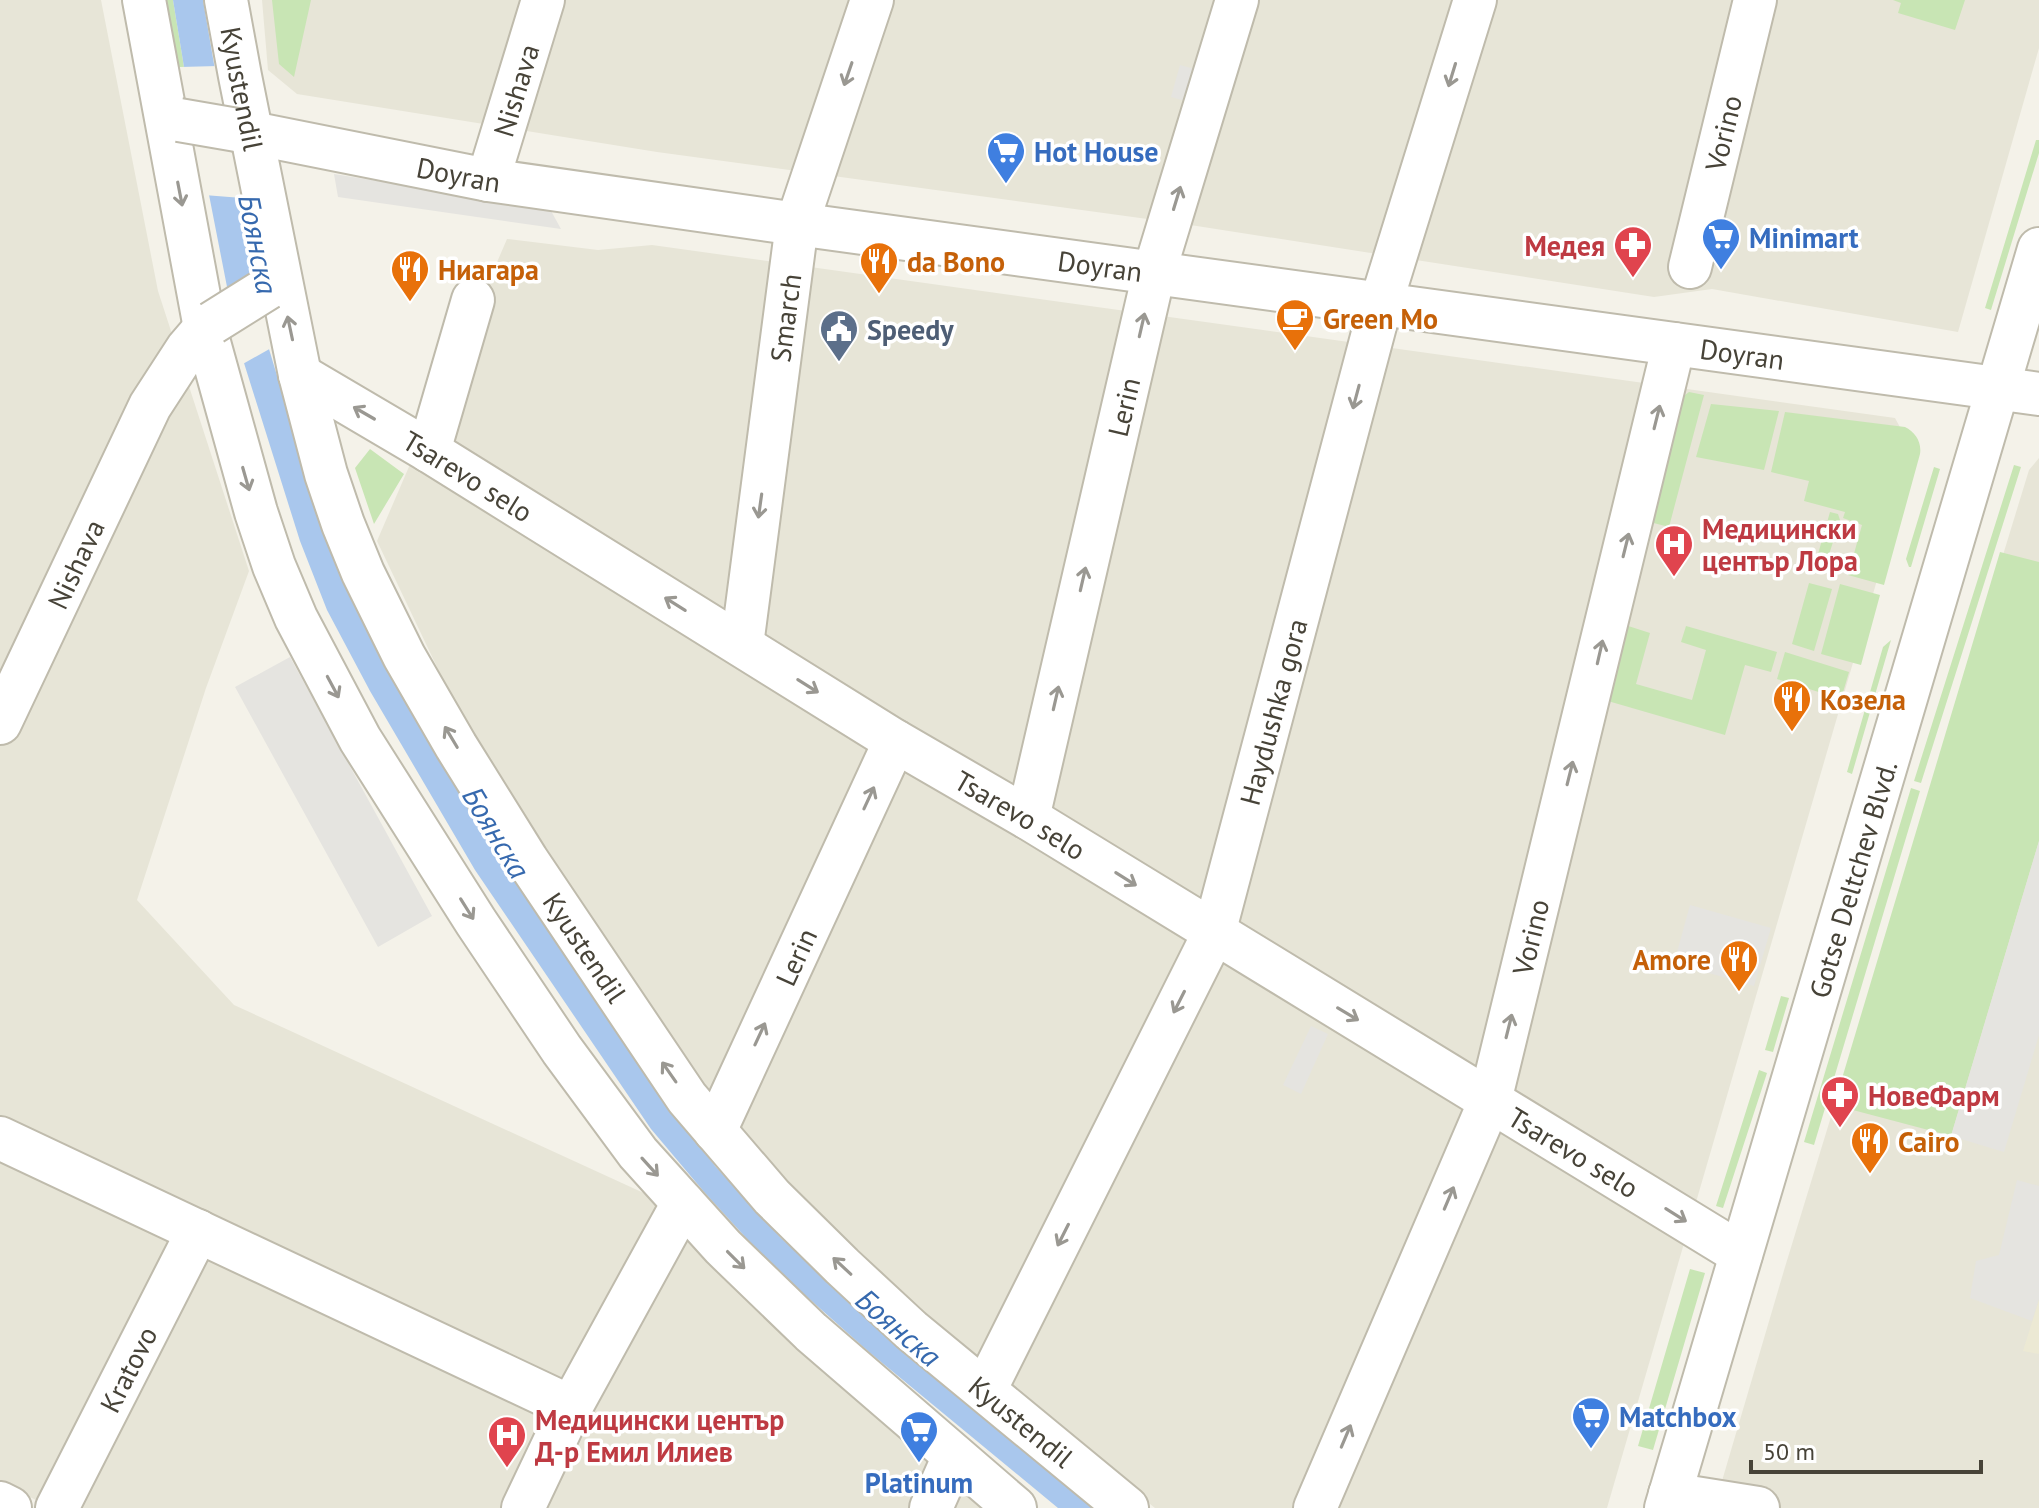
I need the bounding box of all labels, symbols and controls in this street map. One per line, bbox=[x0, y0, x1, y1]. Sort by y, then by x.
street label: Kyustendil bbox=[213, 24, 273, 153]
street label: Nishava bbox=[484, 39, 547, 141]
one-way arrow bbox=[839, 61, 854, 86]
one-way arrow bbox=[1444, 61, 1459, 87]
street label: Vorino bbox=[1695, 91, 1750, 176]
supermarket icon: Hot House bbox=[985, 130, 1027, 185]
place label: Hot House bbox=[1034, 133, 1159, 170]
street label: Doyran bbox=[413, 148, 503, 200]
one-way arrow bbox=[173, 181, 188, 206]
one-way arrow bbox=[1171, 186, 1185, 211]
water label: Боянска bbox=[230, 191, 288, 298]
supermarket icon: Minimart bbox=[1700, 216, 1742, 271]
place label: Minimart bbox=[1749, 219, 1859, 256]
pharmacy icon: Медея bbox=[1612, 224, 1654, 279]
place label: Медея bbox=[1524, 227, 1605, 264]
restaurant icon: da Bono bbox=[858, 240, 900, 295]
street label: Doyran bbox=[1056, 241, 1145, 290]
place label: da Bono bbox=[907, 243, 1005, 280]
restaurant icon: Ниагара bbox=[389, 248, 431, 303]
place label: Ниагара bbox=[438, 251, 539, 288]
street label: Smarch bbox=[761, 271, 809, 364]
cafe icon: Green Mo bbox=[1274, 297, 1316, 352]
place label: Green Mo bbox=[1323, 300, 1438, 337]
public building icon: Speedy bbox=[818, 308, 860, 363]
place label: Speedy bbox=[867, 311, 954, 348]
one-way arrow bbox=[1135, 313, 1150, 339]
one-way arrow bbox=[282, 316, 297, 341]
street label: Doyran bbox=[1698, 329, 1787, 377]
street label: Lerin bbox=[1098, 374, 1148, 440]
one-way arrow bbox=[1348, 384, 1363, 410]
one-way arrow bbox=[353, 405, 376, 421]
one-way arrow bbox=[1650, 405, 1665, 431]
street label: Tsarevo selo bbox=[396, 421, 540, 530]
one-way arrow bbox=[240, 465, 255, 491]
one-way arrow bbox=[752, 492, 767, 518]
place label: Медицински център Лора bbox=[1702, 510, 1858, 579]
street label: Nishava bbox=[38, 513, 112, 615]
hospital icon: Медицински център Лора bbox=[1653, 523, 1695, 578]
one-way arrow bbox=[1619, 532, 1634, 558]
one-way arrow bbox=[1077, 567, 1092, 593]
one-way arrow bbox=[664, 595, 687, 611]
street label: Haydushka gora bbox=[1230, 615, 1315, 809]
one-way arrow bbox=[1593, 640, 1608, 666]
one-way arrow bbox=[325, 675, 341, 698]
restaurant icon: Козела bbox=[1771, 678, 1813, 733]
one-way arrow bbox=[796, 679, 819, 695]
place label: Козела bbox=[1820, 681, 1906, 718]
one-way arrow bbox=[1049, 686, 1064, 711]
one-way arrow bbox=[443, 726, 459, 749]
street label: Gotse Deltchev Blvd. bbox=[1800, 756, 1905, 1002]
street label: Tsarevo selo bbox=[948, 761, 1093, 868]
one-way arrow bbox=[1563, 761, 1578, 786]
water label: Боянска bbox=[454, 779, 540, 886]
one-way arrow bbox=[862, 787, 877, 811]
one-way arrow bbox=[1114, 871, 1137, 887]
street label: Kyustendil bbox=[535, 885, 636, 1009]
street label: Vorino bbox=[1503, 895, 1557, 979]
one-way arrow bbox=[460, 897, 476, 920]
street label: Lerin bbox=[766, 922, 825, 991]
restaurant icon: Amore bbox=[1718, 938, 1760, 993]
place label: Amore bbox=[1632, 941, 1711, 978]
one-way arrow bbox=[1171, 990, 1186, 1014]
one-way arrow bbox=[1336, 1007, 1359, 1023]
one-way arrow bbox=[1502, 1013, 1517, 1039]
one-way arrow bbox=[753, 1023, 768, 1047]
one-way arrow bbox=[661, 1061, 677, 1083]
pharmacy icon: НовеФарм bbox=[1819, 1074, 1861, 1129]
place label: НовеФарм bbox=[1868, 1077, 2000, 1114]
street label: Tsarevo selo bbox=[1502, 1098, 1646, 1206]
restaurant icon: Cairo bbox=[1849, 1120, 1891, 1175]
place label: Cairo bbox=[1898, 1123, 1960, 1160]
one-way arrow bbox=[641, 1156, 659, 1176]
one-way arrow bbox=[1443, 1186, 1458, 1211]
one-way arrow bbox=[1665, 1206, 1687, 1223]
one-way arrow bbox=[1054, 1222, 1070, 1246]
one-way arrow bbox=[726, 1250, 745, 1269]
one-way arrow bbox=[832, 1257, 852, 1275]
water label: Боянска bbox=[848, 1279, 950, 1375]
street label: Kratovo bbox=[90, 1320, 165, 1418]
street label: Kyustendil bbox=[961, 1367, 1082, 1475]
supermarket icon: Matchbox bbox=[1570, 1395, 1612, 1450]
place label: Matchbox bbox=[1619, 1398, 1737, 1435]
place label: Медицински център Д-р Емил Илиев bbox=[535, 1401, 784, 1470]
supermarket icon: Platinum bbox=[898, 1409, 940, 1464]
hospital icon: Медицински център Д-р Емил Илиев bbox=[486, 1414, 528, 1469]
scale bar bbox=[1751, 1424, 1981, 1474]
one-way arrow bbox=[1339, 1425, 1354, 1449]
text: 50 m bbox=[1763, 1436, 1815, 1467]
place label: Platinum bbox=[865, 1464, 973, 1501]

